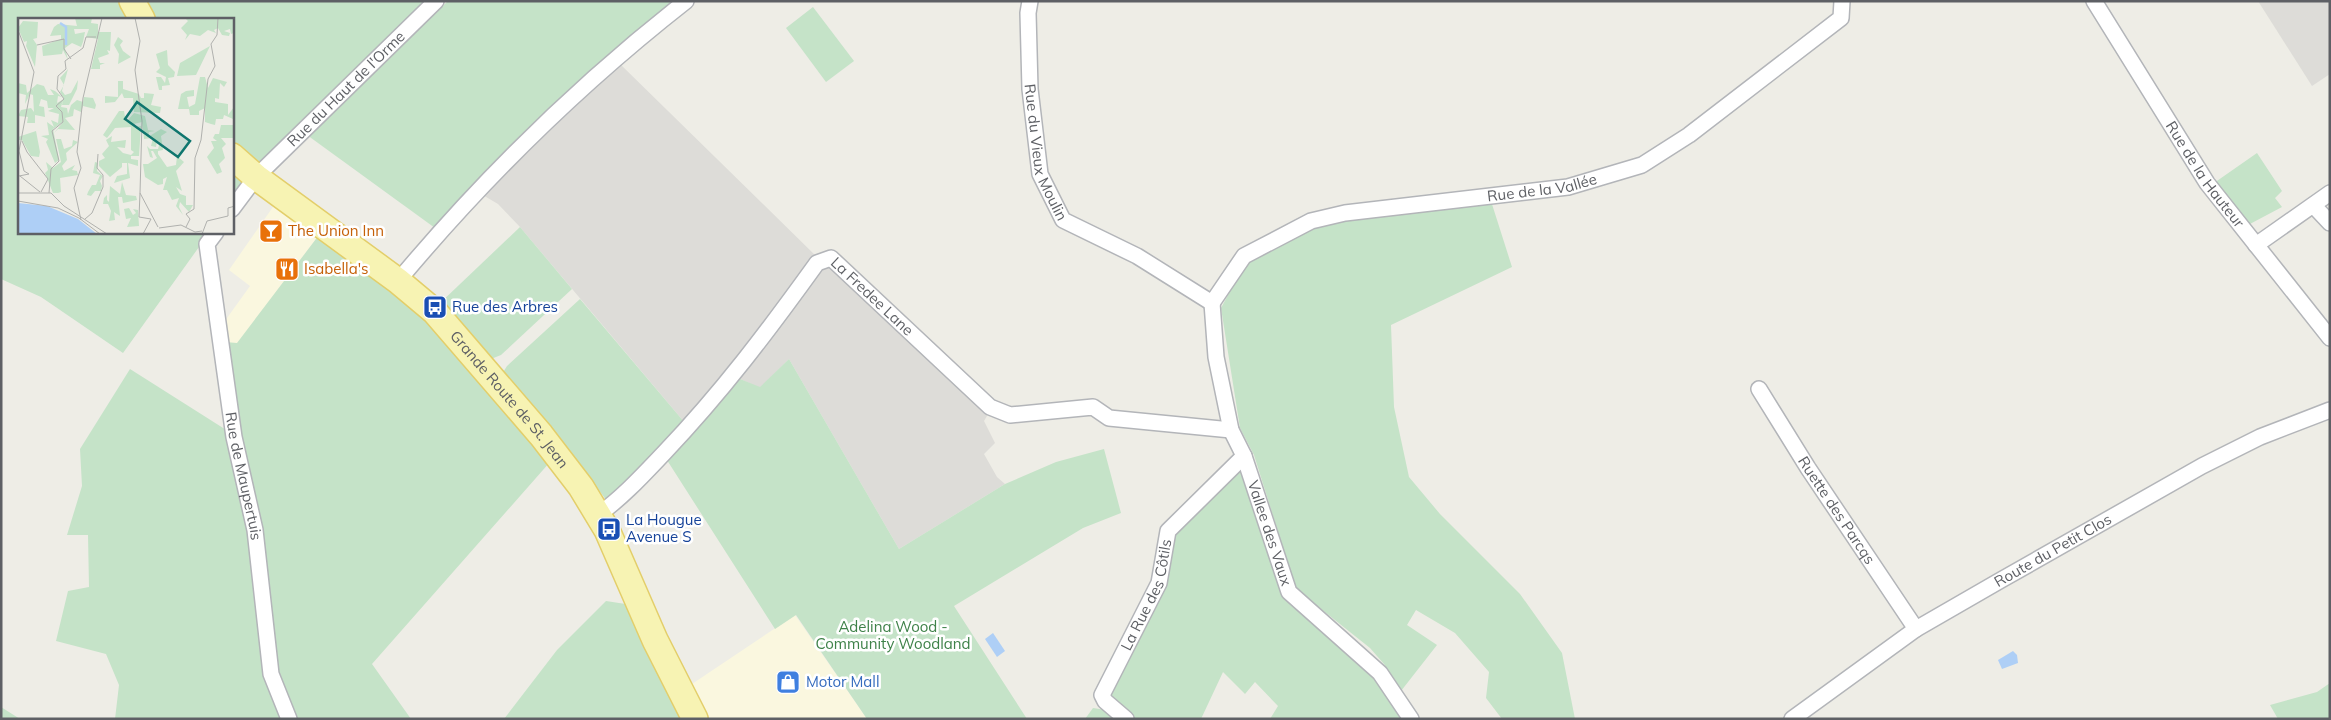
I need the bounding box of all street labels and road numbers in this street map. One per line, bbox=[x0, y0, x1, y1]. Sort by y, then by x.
street label: Rue du Haut de l'Orme bbox=[283, 27, 409, 150]
street label: Rue du Vieux Moulin bbox=[1020, 83, 1072, 224]
street label: Rue de la Hauteur bbox=[2162, 117, 2249, 232]
street label: Rue de la Vallée bbox=[1486, 169, 1599, 205]
street label: La Fredee Lane bbox=[827, 253, 918, 339]
street label: Grande Route de St. Jean bbox=[446, 326, 573, 472]
street label: Rue de Maupertuis bbox=[222, 411, 266, 541]
street label: Ruette des Parcqs bbox=[1794, 453, 1880, 568]
street label: Vallee des Vaux bbox=[1244, 478, 1296, 588]
street label: Route du Petit Clos bbox=[1991, 509, 2115, 591]
street label: La Rue des Côtils bbox=[1116, 538, 1175, 653]

